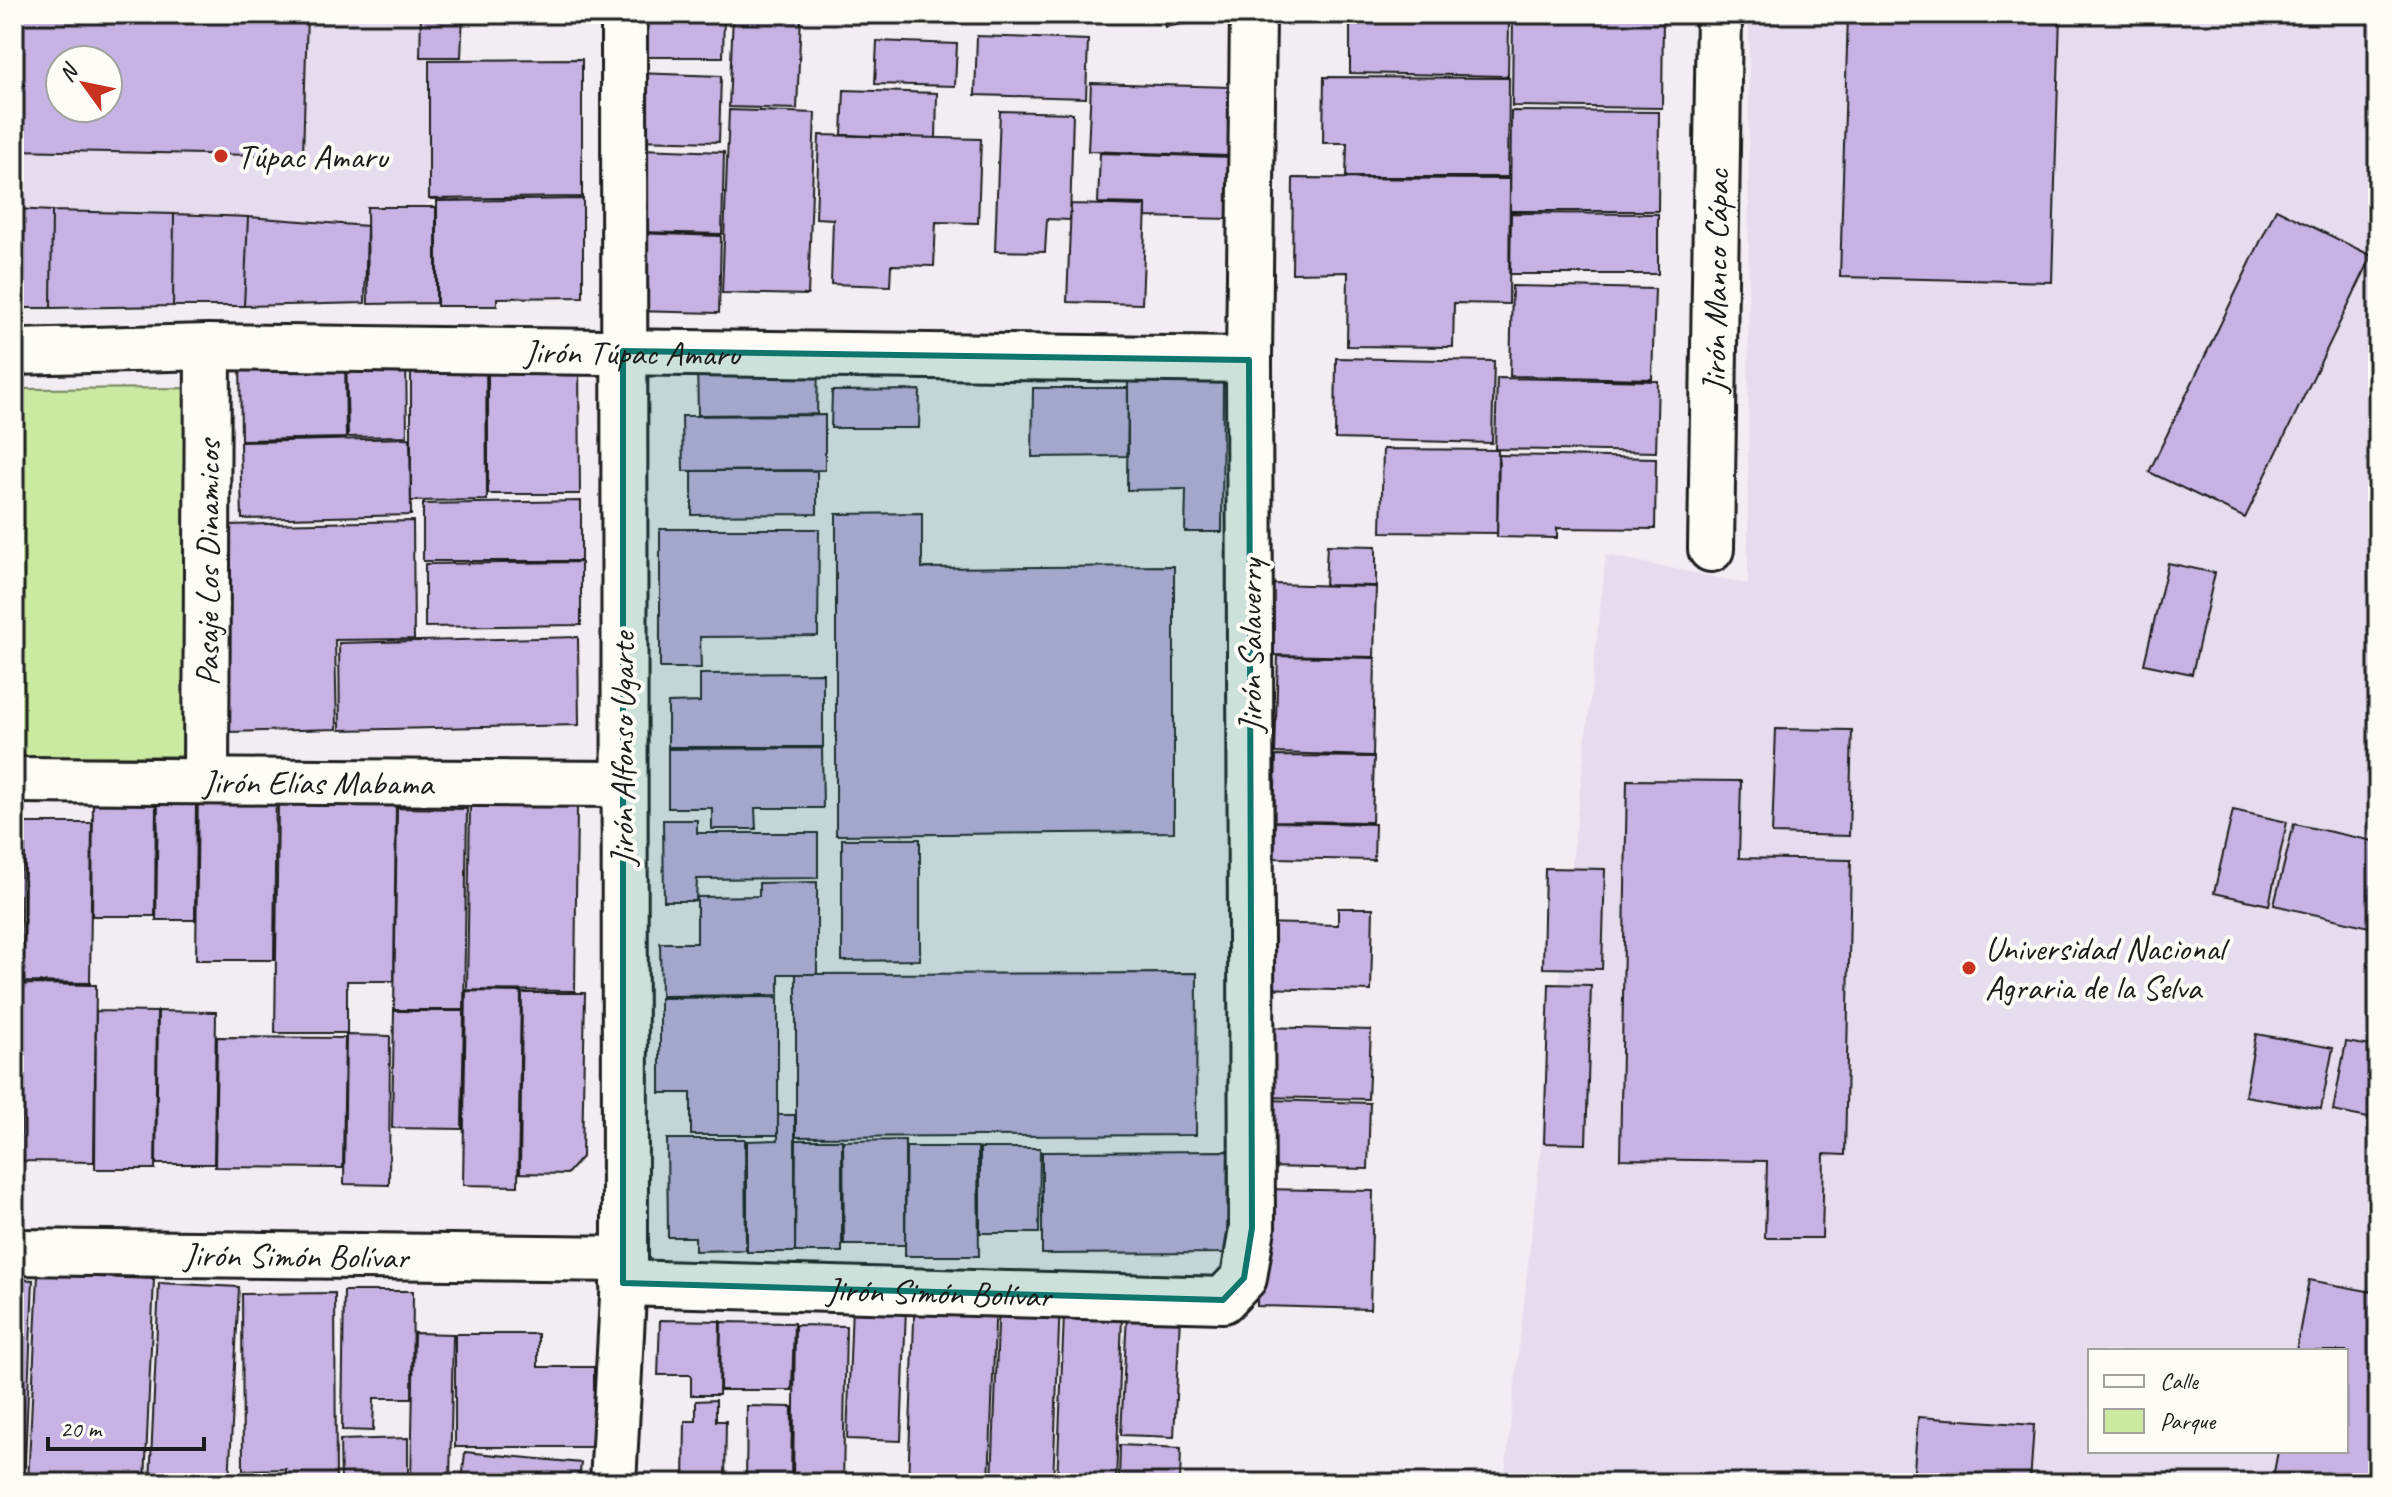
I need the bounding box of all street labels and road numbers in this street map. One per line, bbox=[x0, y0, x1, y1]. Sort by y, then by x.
street label: Jirón Manco Cápac bbox=[1692, 167, 1739, 395]
street label: Jirón Túpac Amaru bbox=[522, 330, 742, 376]
street label: Pasaje Los Dinamicos bbox=[185, 437, 230, 686]
street label: Jirón Salaverry bbox=[1229, 556, 1272, 735]
street label: Jirón Alfonso Ugarte bbox=[601, 629, 644, 868]
street label: Jirón Elías Mabama bbox=[201, 760, 436, 805]
street label: Jirón Simón Bolívar bbox=[181, 1233, 411, 1279]
street label: Jirón Simón Bolívar bbox=[824, 1268, 1055, 1317]

